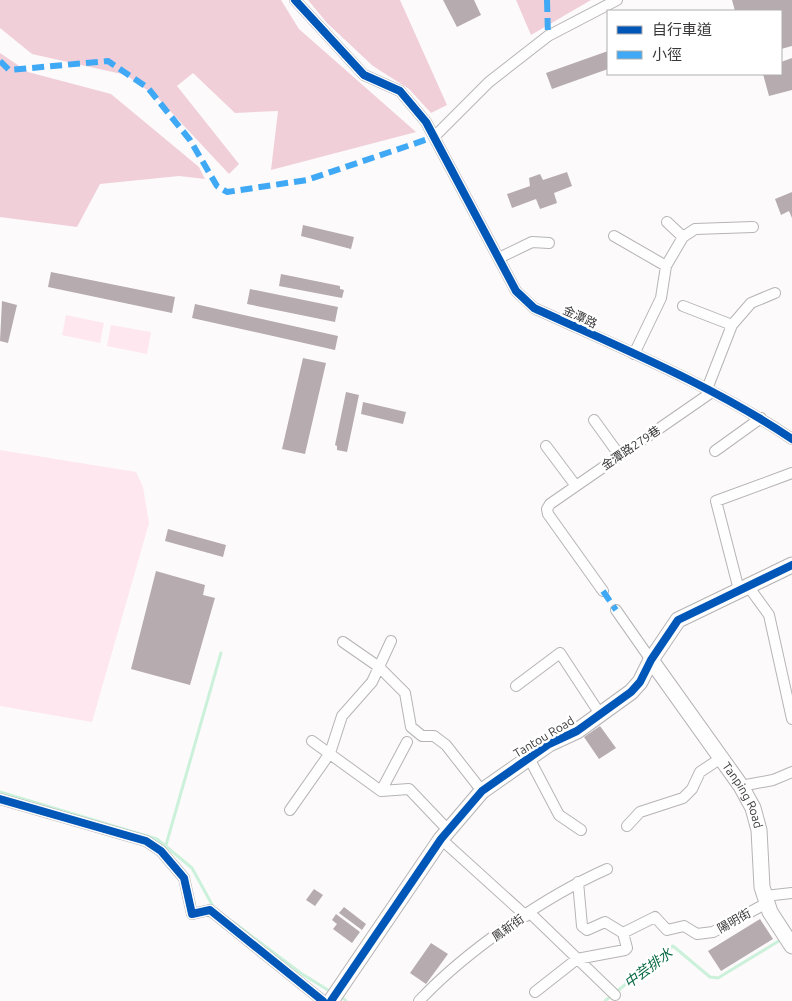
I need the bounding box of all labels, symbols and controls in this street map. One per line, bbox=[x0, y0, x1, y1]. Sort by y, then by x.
legend bbox=[607, 10, 782, 75]
text: 自行車道 bbox=[652, 21, 712, 38]
text: 小徑 bbox=[652, 46, 682, 63]
street label: 金潭路 bbox=[561, 303, 599, 330]
street label: 金潭路279巷 bbox=[599, 423, 663, 472]
street label: Tantou Road bbox=[511, 713, 576, 760]
street label: Tanping Road bbox=[720, 760, 765, 830]
street label: 陽明街 bbox=[715, 906, 753, 935]
street label: 鳳新街 bbox=[489, 912, 526, 943]
water label: 中芸排水 bbox=[621, 944, 676, 991]

